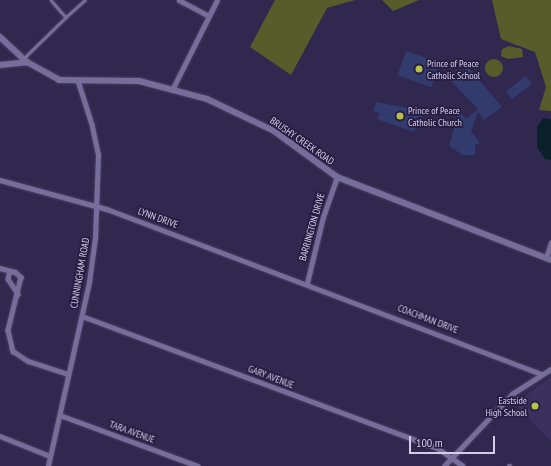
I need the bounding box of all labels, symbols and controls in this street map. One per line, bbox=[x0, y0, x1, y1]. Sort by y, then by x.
place label: Prince of Peace Catholic School bbox=[427, 57, 480, 80]
marker: Prince of Peace Catholic School bbox=[414, 64, 424, 74]
place label: Prince of Peace Catholic Church bbox=[408, 104, 462, 128]
marker: Prince of Peace Catholic Church bbox=[395, 111, 405, 121]
street label: BRUSHY CREEK ROAD bbox=[268, 114, 336, 168]
street label: BARRINGTON DRIVE bbox=[297, 192, 327, 262]
street label: LYNN DRIVE bbox=[136, 205, 180, 231]
street label: CUNNINGHAM ROAD bbox=[68, 237, 92, 309]
street label: COACHMAN DRIVE bbox=[396, 302, 460, 336]
street label: GARY AVENUE bbox=[246, 363, 296, 391]
place label: Eastside High School bbox=[485, 394, 527, 418]
marker: Eastside High School bbox=[530, 401, 540, 411]
street label: TARA AVENUE bbox=[107, 418, 157, 446]
scale bar bbox=[411, 428, 497, 454]
text: 100 m bbox=[416, 435, 443, 450]

